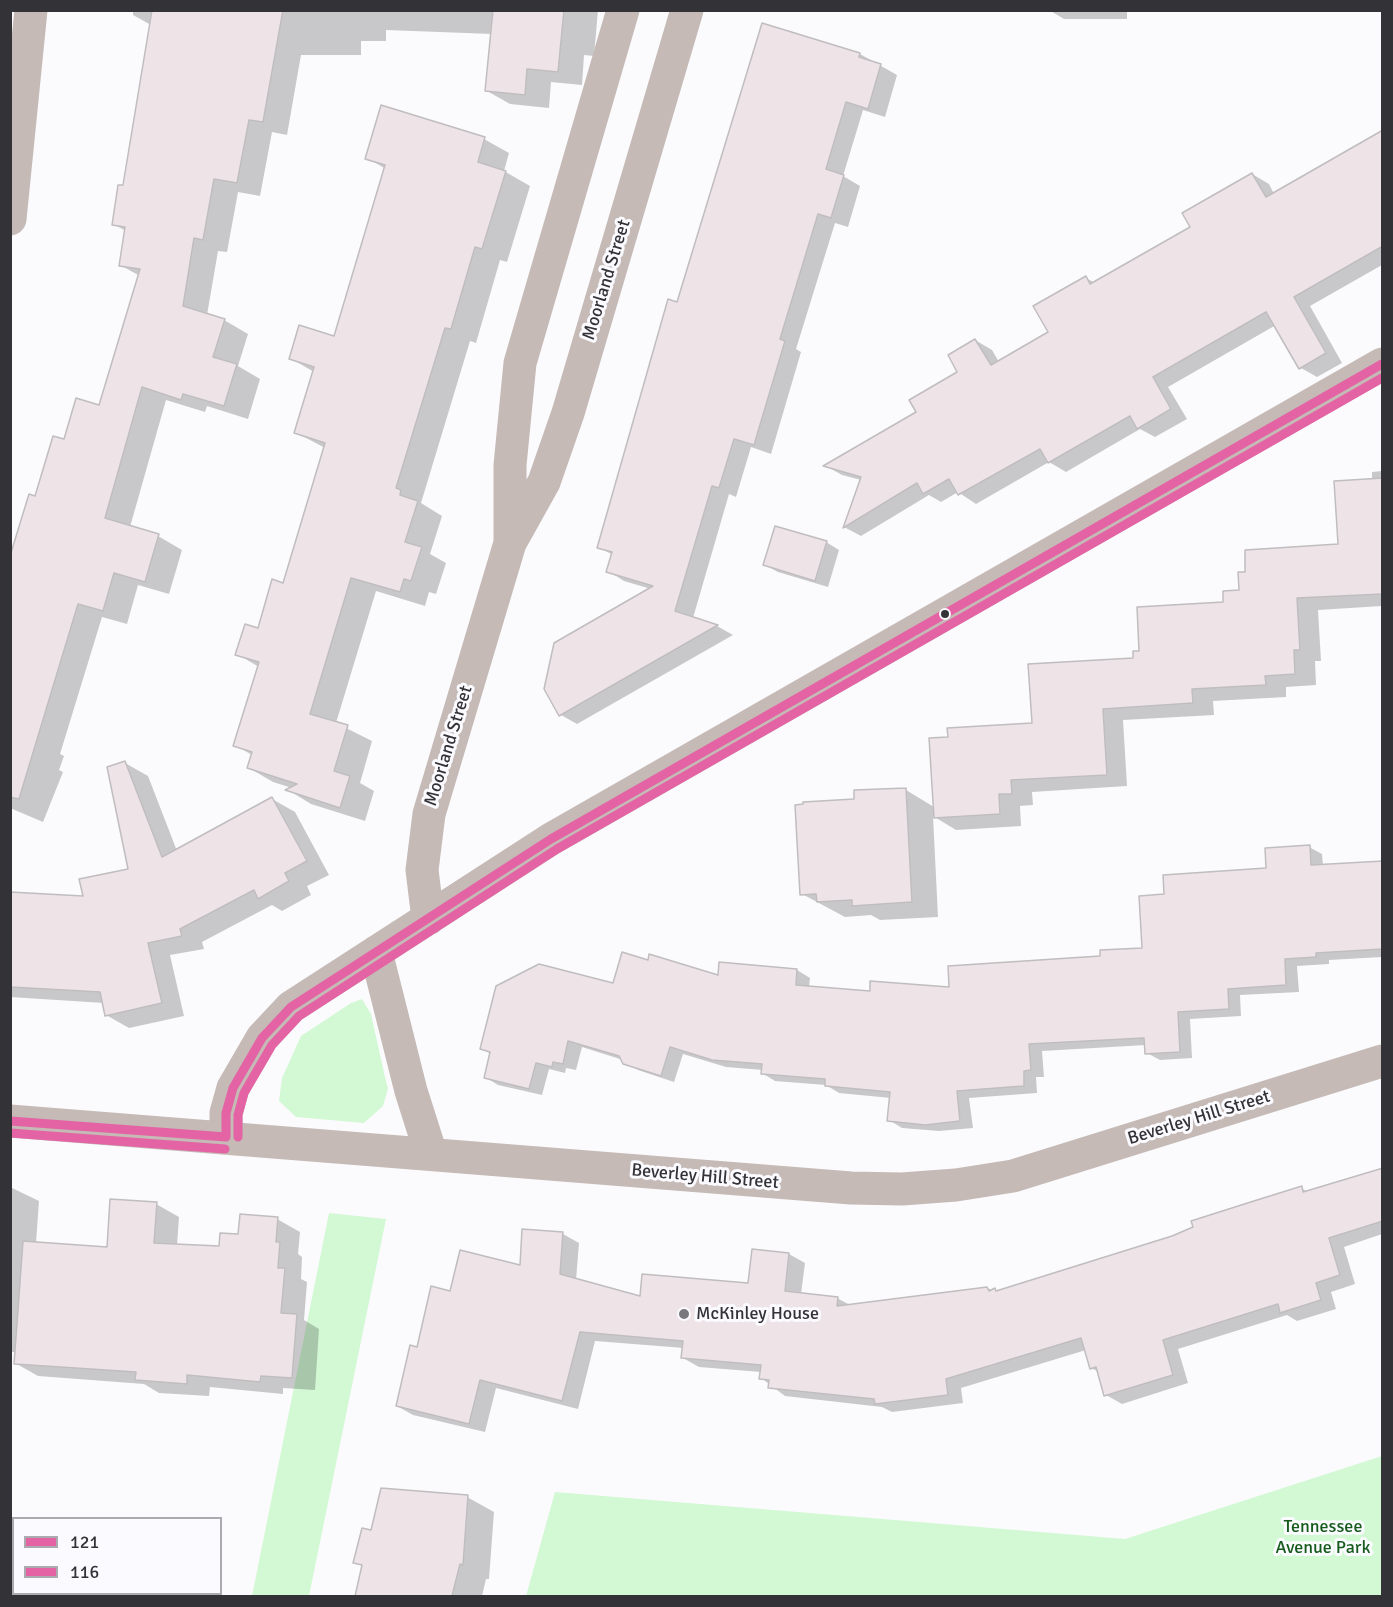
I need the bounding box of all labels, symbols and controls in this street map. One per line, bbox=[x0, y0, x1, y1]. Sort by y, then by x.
street label: Moorland Street bbox=[578, 217, 636, 343]
unlabelled marker bbox=[939, 608, 951, 620]
street label: Moorland Street bbox=[420, 683, 478, 809]
street label: Beverley Hill Street bbox=[1125, 1086, 1273, 1150]
street label: Beverley Hill Street bbox=[630, 1160, 780, 1194]
place label: McKinley House bbox=[696, 1303, 819, 1325]
marker: McKinley House bbox=[677, 1307, 691, 1321]
park label: Tennessee Avenue Park bbox=[1276, 1516, 1370, 1558]
legend bbox=[12, 1517, 222, 1595]
text: 121 bbox=[70, 1531, 99, 1553]
text: 116 bbox=[70, 1561, 99, 1583]

